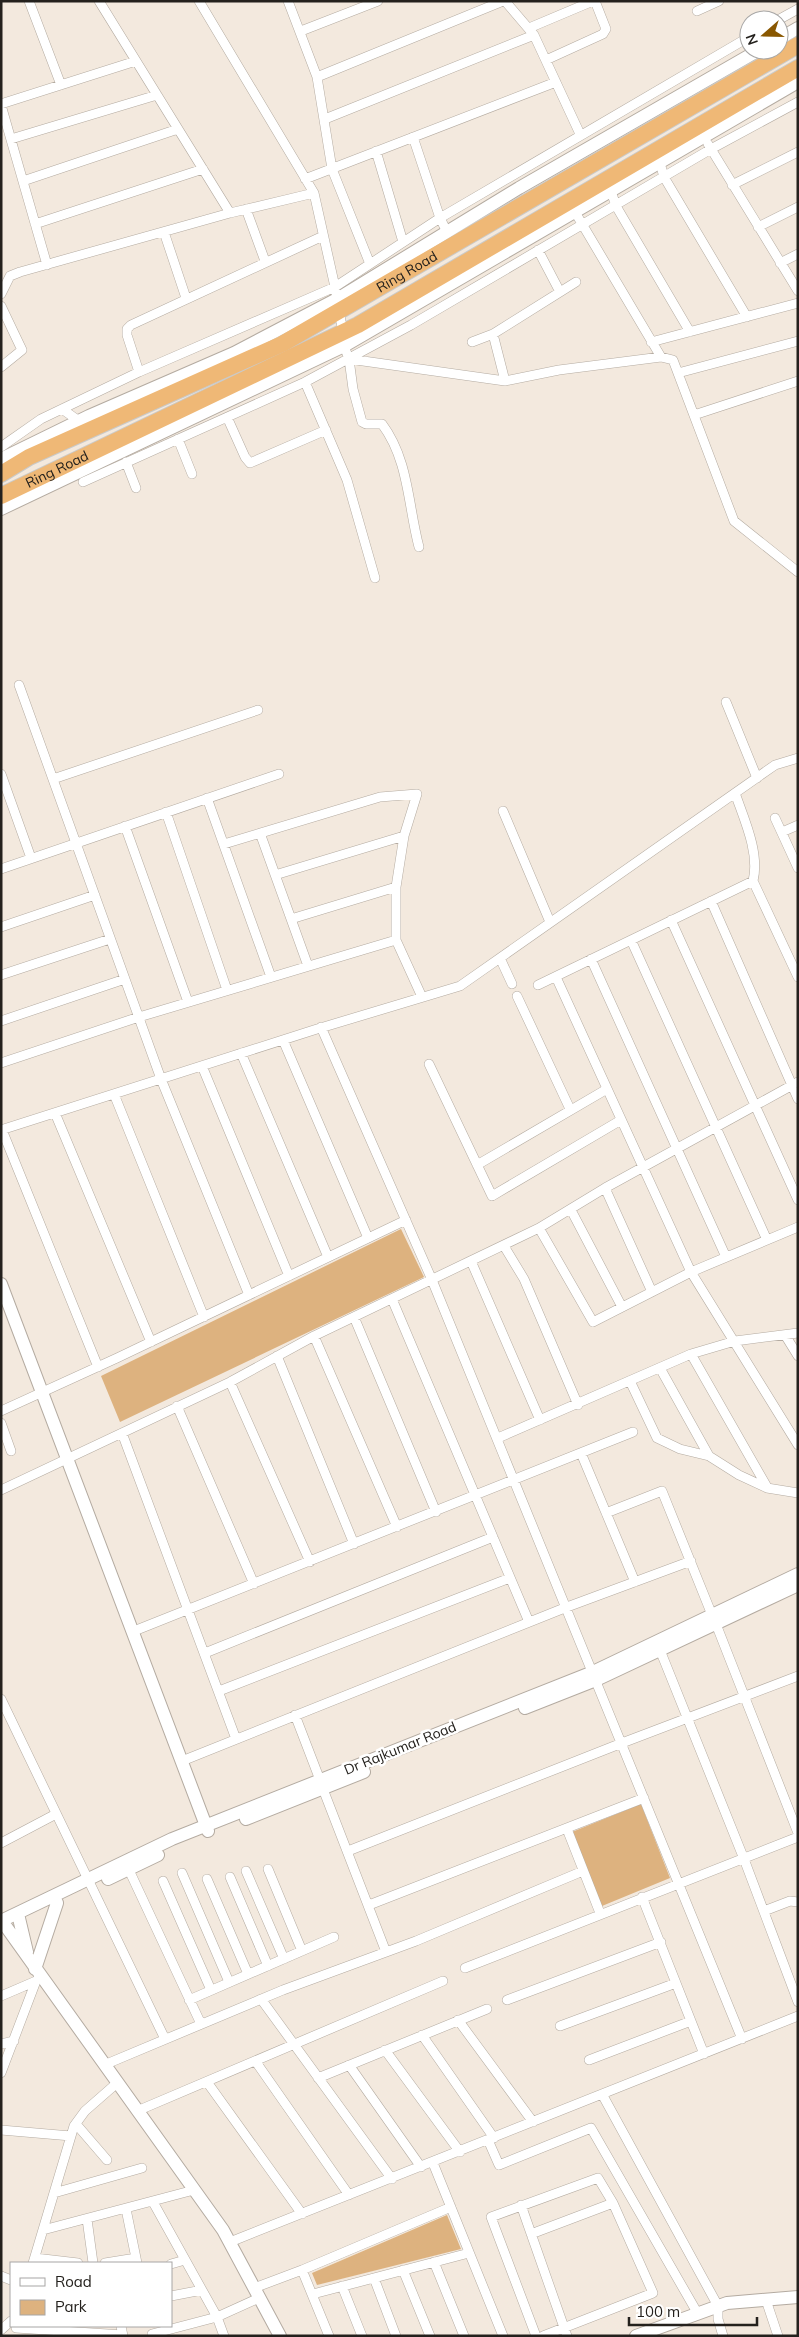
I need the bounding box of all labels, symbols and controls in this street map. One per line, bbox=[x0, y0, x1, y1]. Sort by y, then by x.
north arrow bbox=[739, 10, 789, 60]
text: N bbox=[742, 31, 762, 47]
street label: Ring Road bbox=[373, 247, 441, 296]
street label: Ring Road bbox=[22, 446, 91, 492]
street label: Dr Rajkumar Road bbox=[341, 1717, 459, 1779]
legend bbox=[10, 2262, 172, 2327]
text: Road bbox=[55, 2272, 92, 2291]
scale bar bbox=[629, 2294, 756, 2326]
text: Park bbox=[55, 2297, 87, 2316]
text: 100 m bbox=[636, 2302, 680, 2321]

